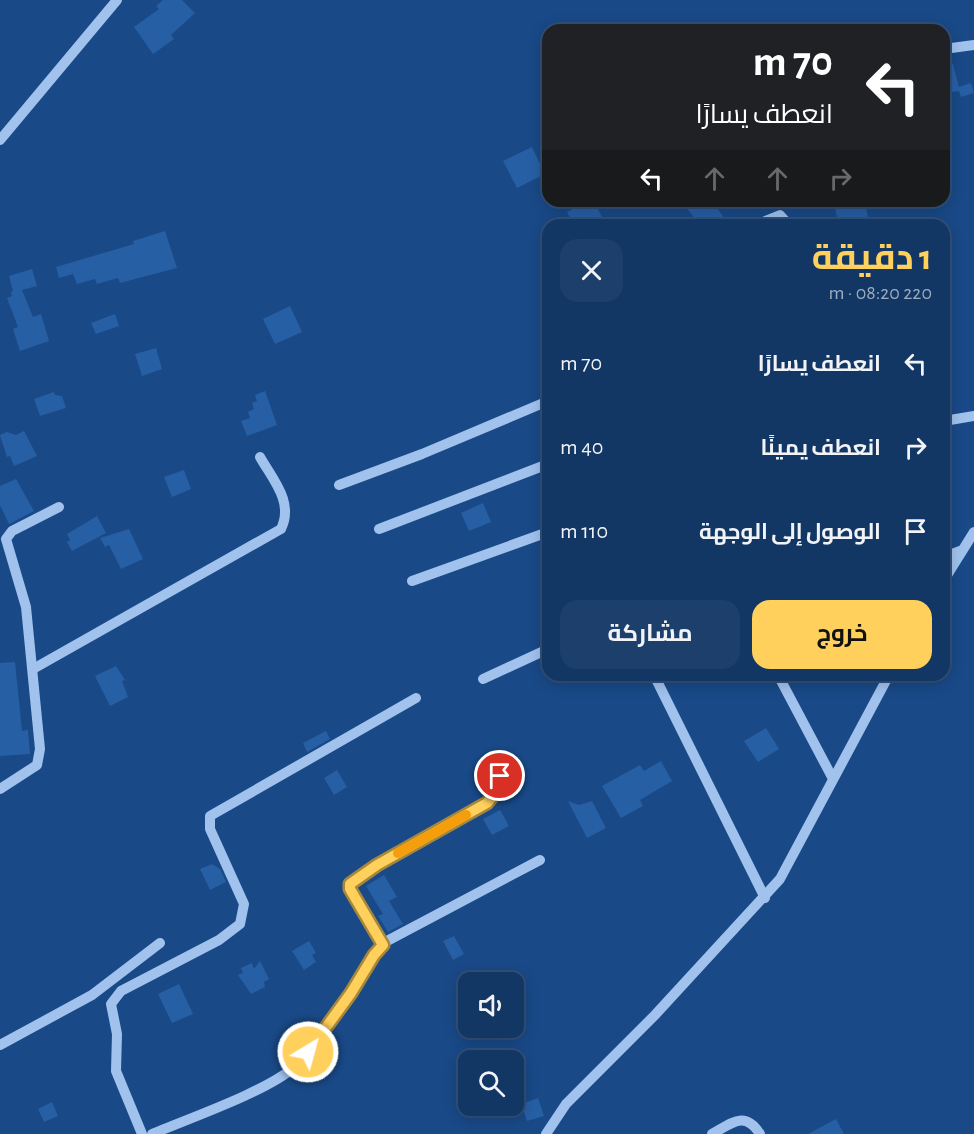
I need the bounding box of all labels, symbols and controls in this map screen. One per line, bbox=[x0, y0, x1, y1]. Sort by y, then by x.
text: 70 m bbox=[753, 41, 833, 83]
icon: left bbox=[854, 48, 932, 126]
text: انعطف يسارًا bbox=[695, 101, 833, 128]
icon: left bbox=[635, 162, 668, 195]
icon: ahead bbox=[698, 162, 731, 195]
icon: ahead bbox=[761, 162, 794, 195]
icon: right bbox=[824, 162, 857, 195]
button: close bbox=[560, 239, 623, 302]
text: 1 دقيقة bbox=[812, 240, 932, 276]
text: 220 m · 08:20 bbox=[828, 283, 932, 303]
icon: left bbox=[899, 347, 932, 380]
text: 70 m bbox=[560, 352, 602, 374]
text: انعطف يسارًا bbox=[758, 353, 881, 375]
icon: right bbox=[899, 431, 932, 464]
text: 40 m bbox=[560, 436, 603, 458]
text: انعطف يمينًا bbox=[760, 437, 881, 459]
icon: arrive bbox=[899, 515, 932, 548]
text: 110 m bbox=[560, 520, 608, 542]
text: الوصول إلى الوجهة bbox=[699, 521, 881, 543]
button: مشاركة bbox=[560, 600, 740, 669]
button: خروج bbox=[752, 600, 932, 669]
pin bbox=[474, 750, 525, 801]
icon: arrive bbox=[483, 759, 516, 792]
map controls bbox=[458, 972, 524, 1116]
button: sound bbox=[458, 972, 524, 1038]
position arrow bbox=[276, 1020, 340, 1084]
button: search bbox=[458, 1050, 524, 1116]

